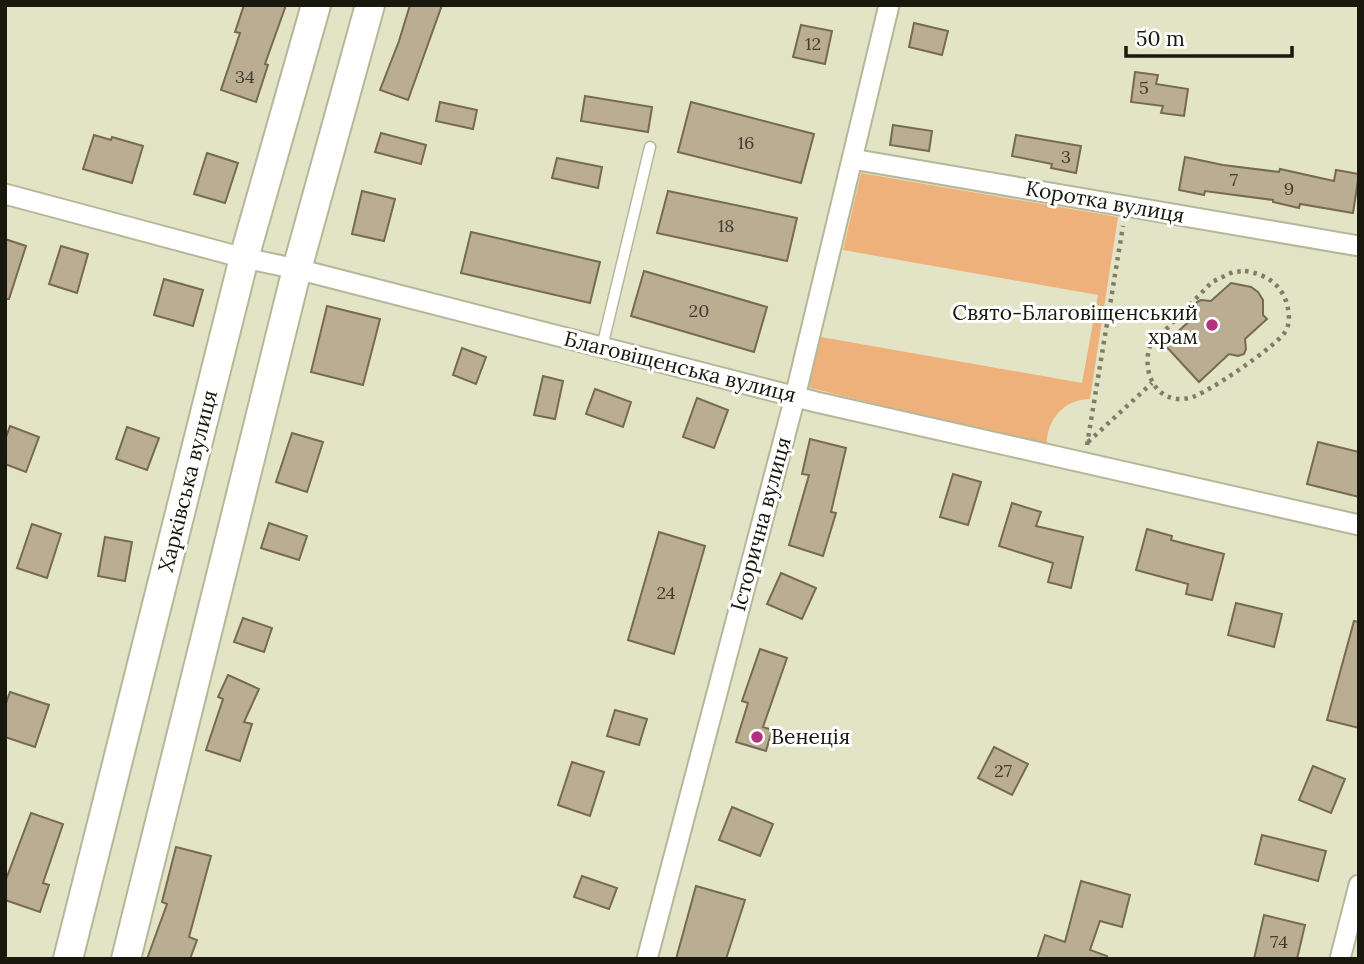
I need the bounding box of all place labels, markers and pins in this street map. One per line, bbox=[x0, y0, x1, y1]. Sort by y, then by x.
place label: Свято-Благовіщенський храм bbox=[952, 299, 1198, 350]
marker: Свято-Благовіщенський храм bbox=[1204, 317, 1220, 333]
place label: Венеція bbox=[771, 723, 850, 750]
marker: Венеція bbox=[749, 729, 765, 745]

